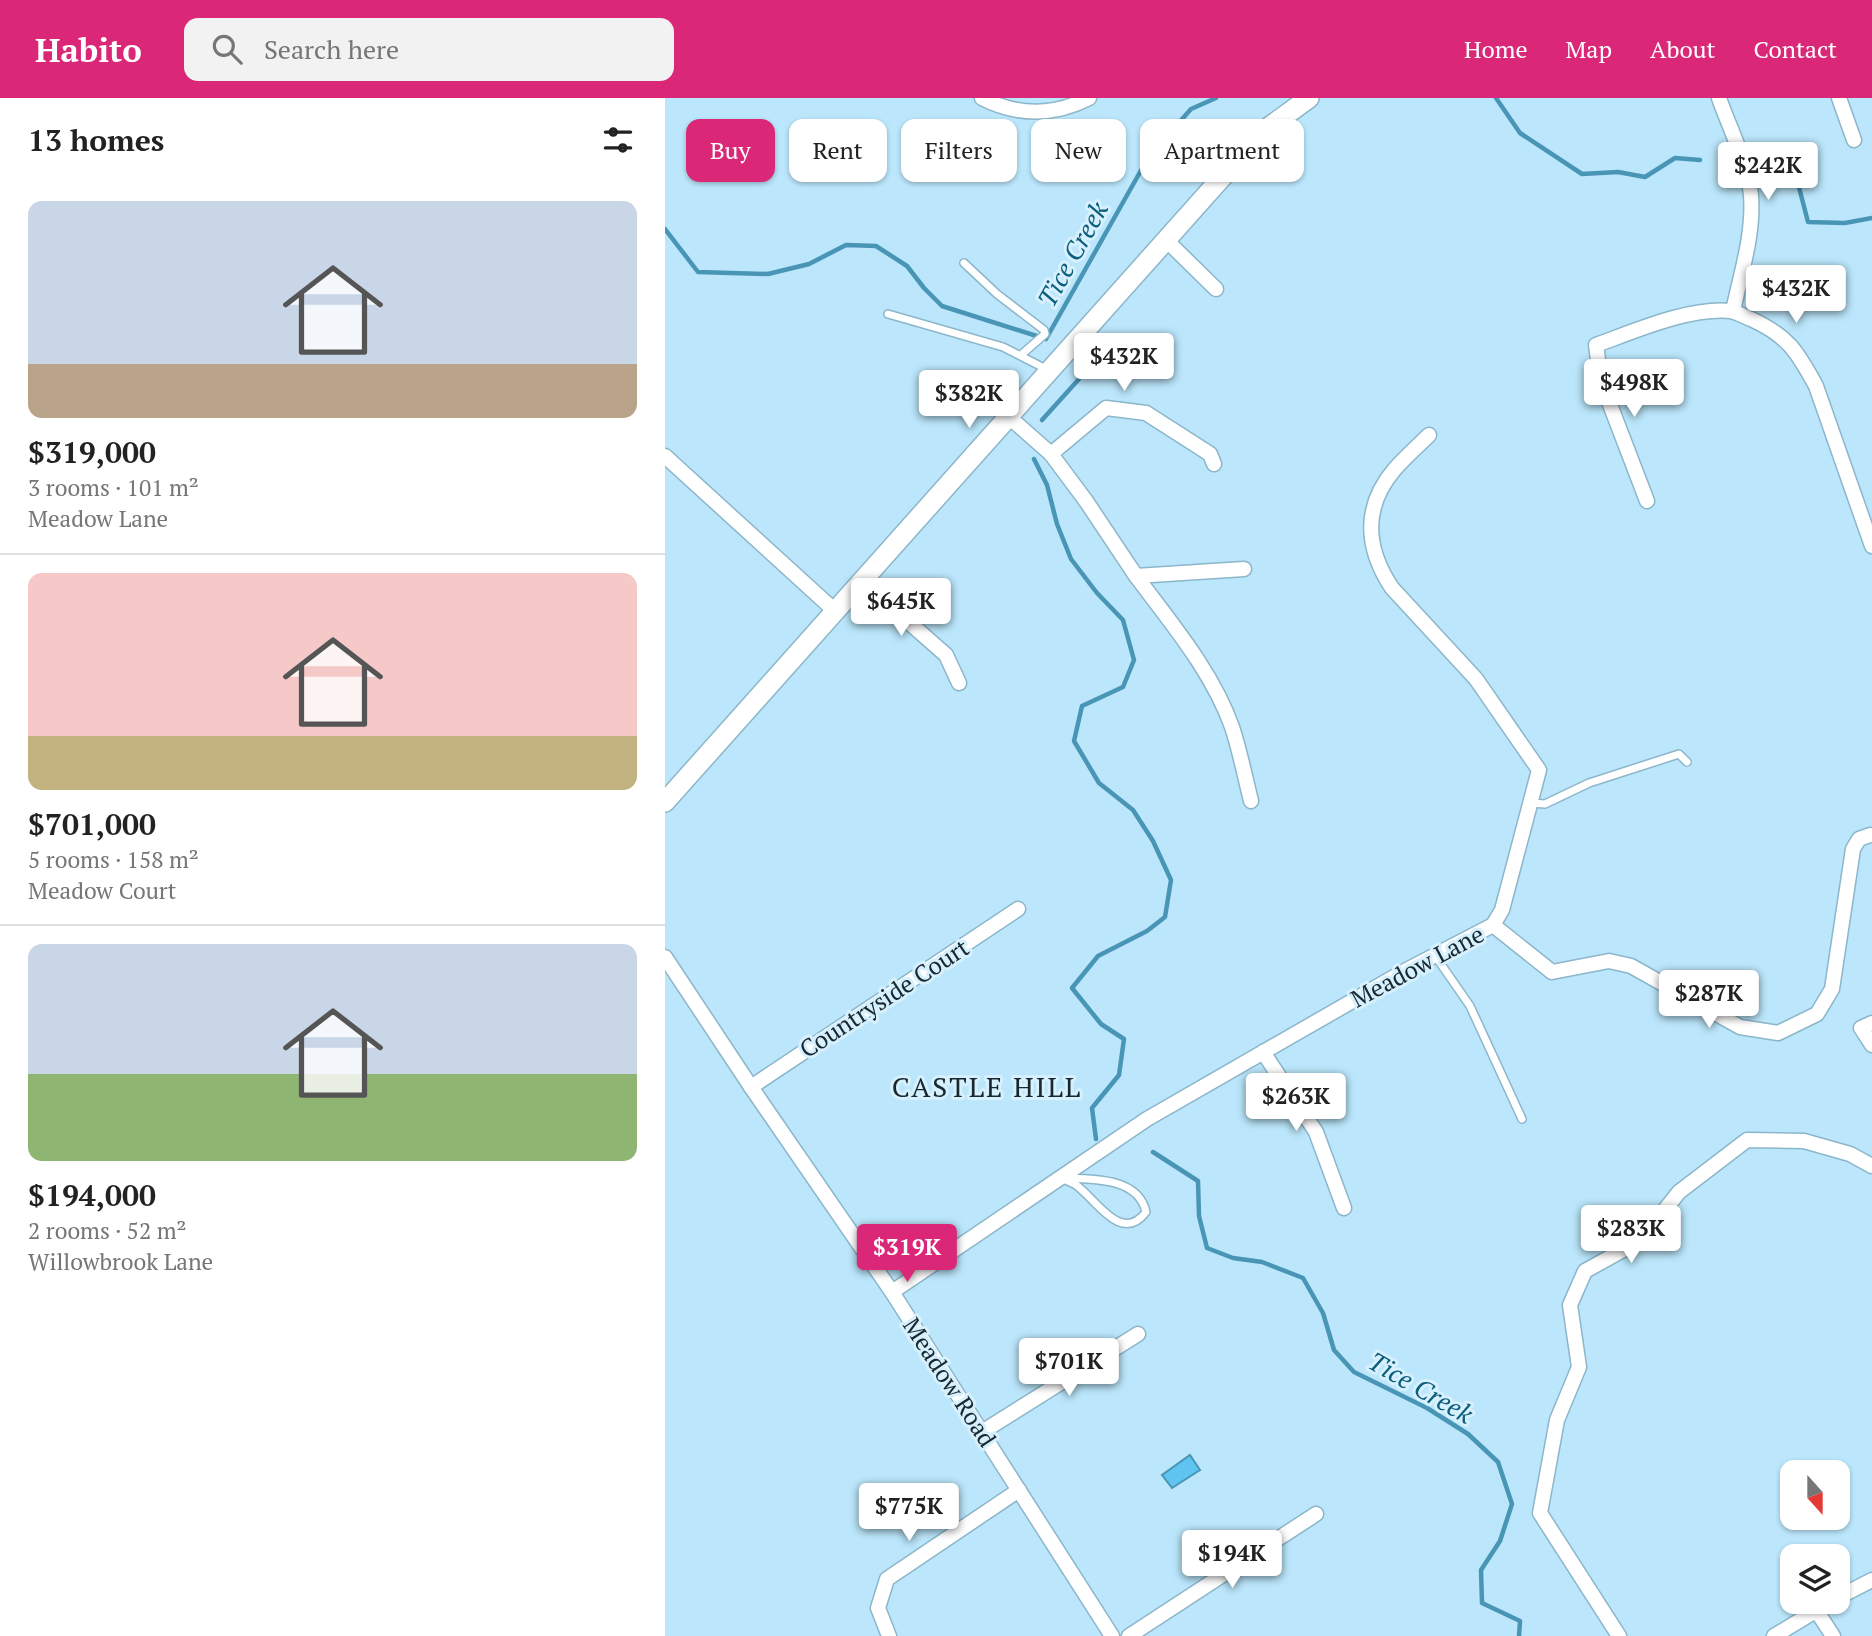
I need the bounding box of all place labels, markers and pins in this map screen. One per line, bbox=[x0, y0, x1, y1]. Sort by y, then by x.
pin: $242K bbox=[1719, 142, 1817, 202]
pin: $432K bbox=[1747, 266, 1845, 325]
pin: $432K bbox=[1075, 334, 1173, 393]
pin: $498K bbox=[1585, 360, 1683, 419]
pin: $382K bbox=[920, 370, 1018, 430]
pin: $645K bbox=[852, 578, 950, 638]
pin: $287K bbox=[1660, 970, 1758, 1030]
pin: $263K bbox=[1247, 1074, 1345, 1133]
pin: $283K bbox=[1582, 1206, 1680, 1265]
pin: $319K bbox=[858, 1224, 956, 1284]
pin: $701K bbox=[1020, 1338, 1118, 1398]
pin: $775K bbox=[860, 1484, 958, 1543]
pin: $194K bbox=[1183, 1530, 1281, 1590]

